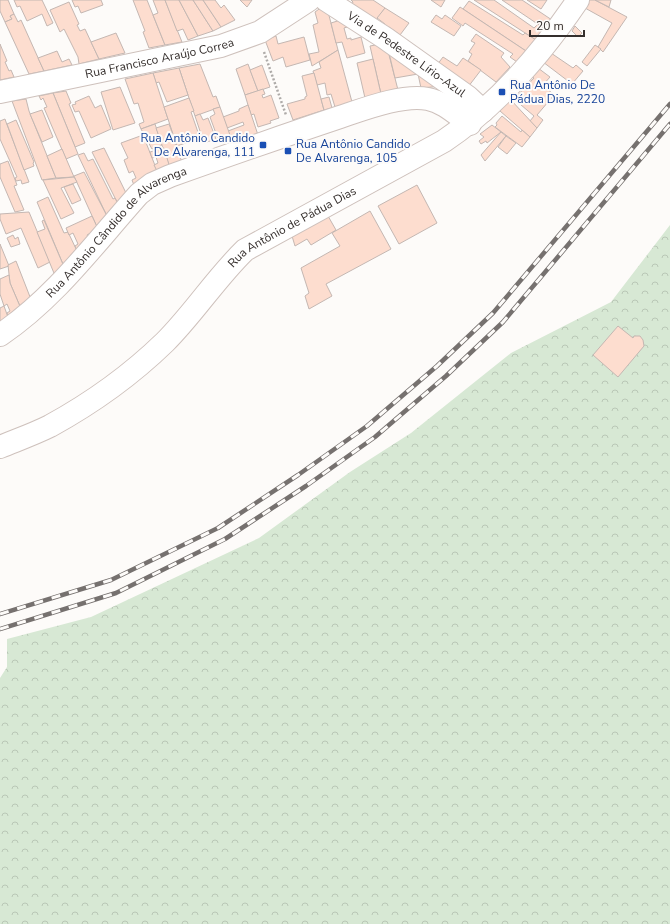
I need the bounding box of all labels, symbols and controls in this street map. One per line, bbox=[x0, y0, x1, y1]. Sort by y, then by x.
street label: Via de Pedestre Lírio-Azul bbox=[343, 7, 469, 101]
scale bar bbox=[530, 12, 584, 38]
text: 20 m bbox=[536, 18, 564, 34]
street label: Rua Francisco Araújo Correa bbox=[84, 34, 236, 82]
place label: Rua Antônio De Pádua Dias, 2220 bbox=[510, 77, 605, 107]
marker: Rua Antônio De Pádua Dias, 2220 bbox=[497, 87, 507, 97]
place label: Rua Antônio Candido De Alvarenga, 111 bbox=[141, 130, 255, 160]
place label: Rua Antônio Candido De Alvarenga, 105 bbox=[296, 136, 411, 166]
marker: Rua Antônio Candido De Alvarenga, 111 bbox=[258, 140, 268, 150]
marker: Rua Antônio Candido De Alvarenga, 105 bbox=[283, 146, 293, 156]
street label: Rua Antônio Cândido de Alvarenga bbox=[42, 163, 189, 301]
street label: Rua Antônio de Pádua Dias bbox=[224, 183, 359, 271]

